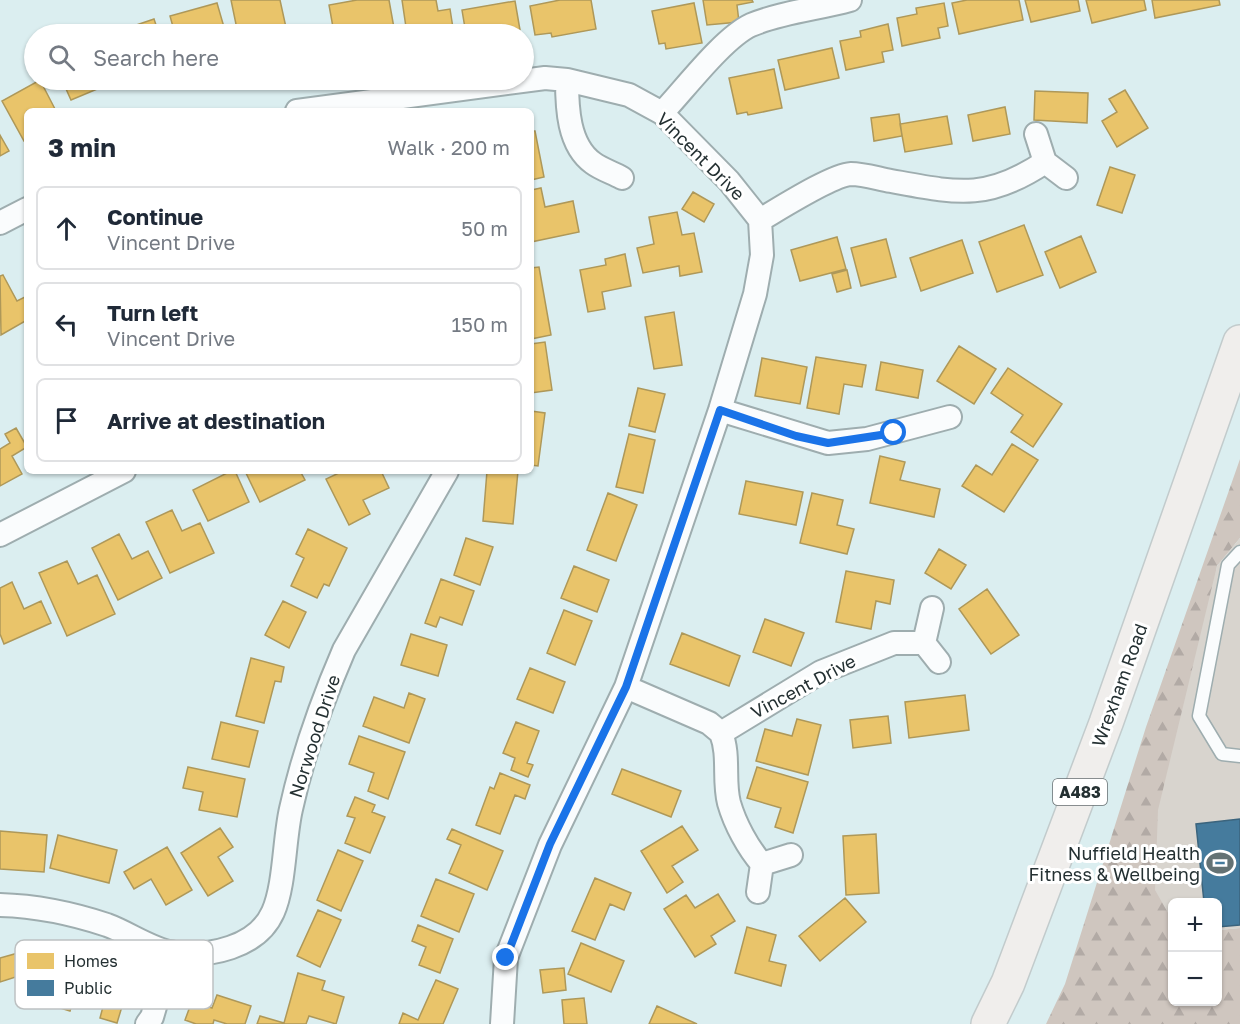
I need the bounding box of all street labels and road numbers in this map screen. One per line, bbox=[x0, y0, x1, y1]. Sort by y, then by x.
street label: Vincent Drive bbox=[652, 107, 750, 205]
street label: Wrexham Road bbox=[1087, 620, 1151, 750]
street label: Vincent Drive bbox=[747, 649, 859, 723]
street label: Norwood Drive bbox=[284, 672, 344, 800]
road number: A483 bbox=[1053, 779, 1107, 805]

